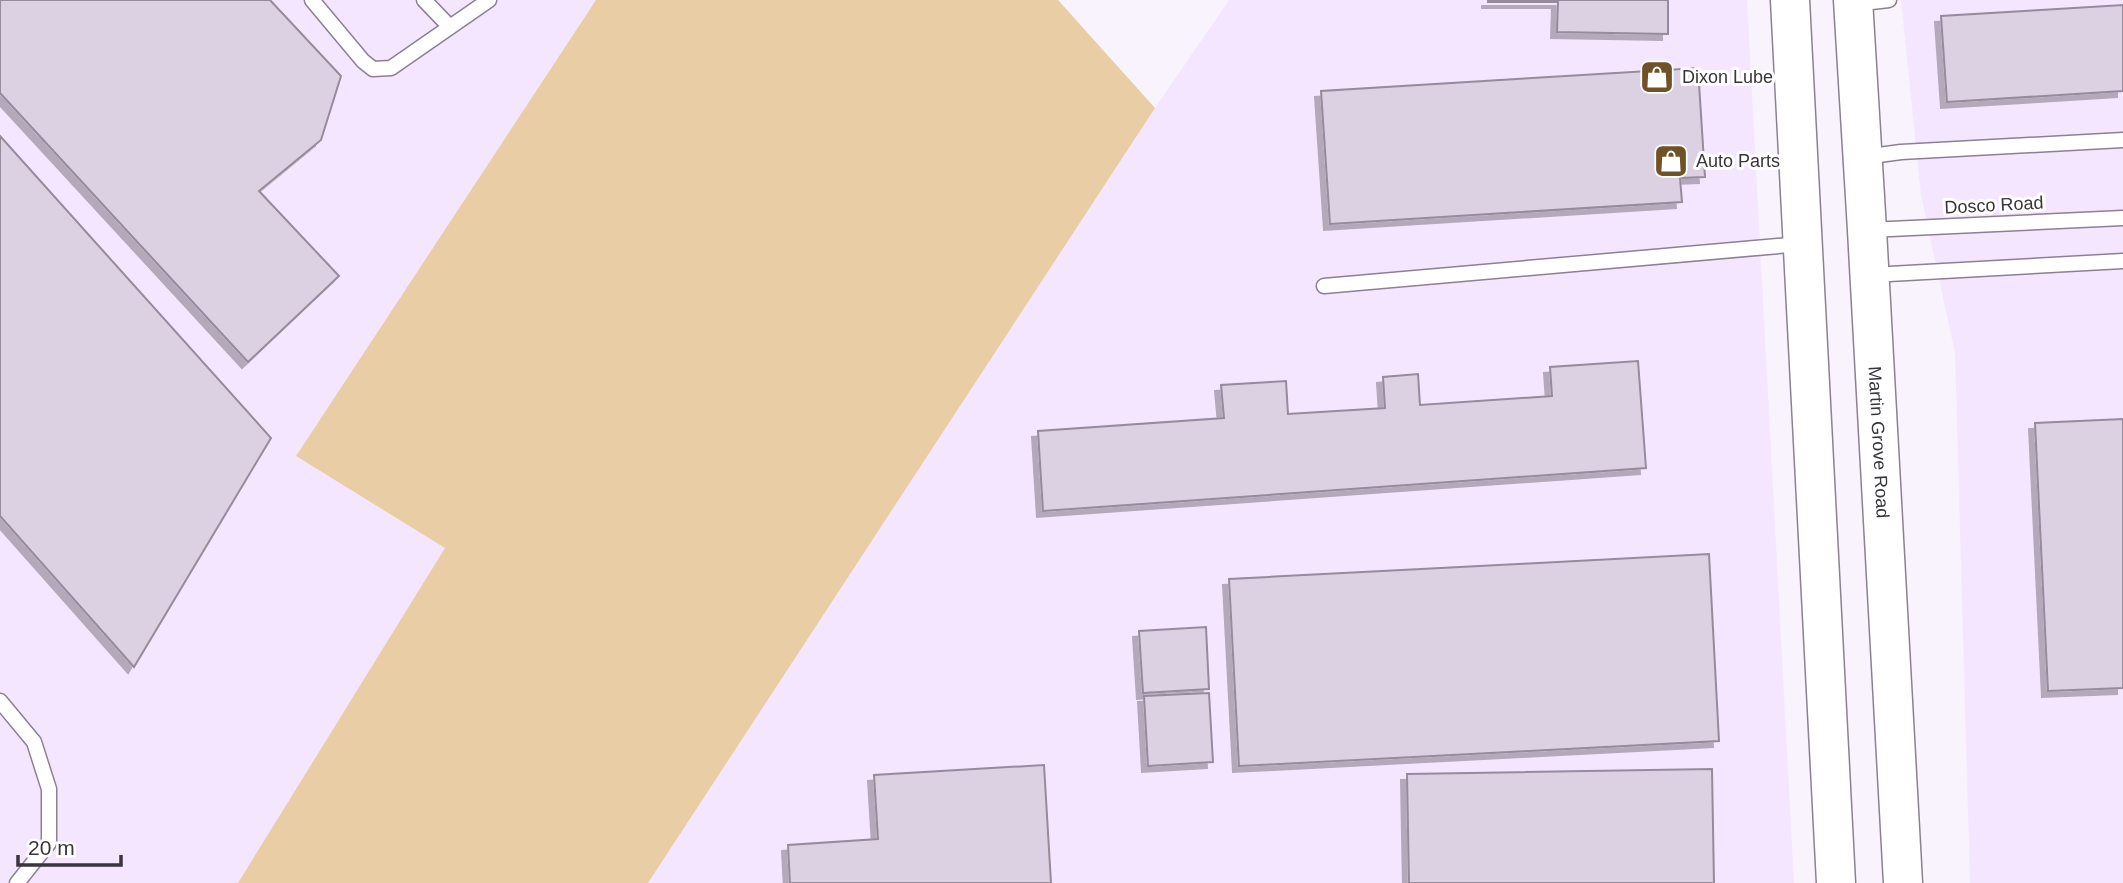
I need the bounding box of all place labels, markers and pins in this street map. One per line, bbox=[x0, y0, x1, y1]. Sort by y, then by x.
shop icon: Dixon Lube bbox=[1638, 58, 1676, 96]
place label: Dixon Lube bbox=[1682, 67, 1773, 87]
shop icon: Auto Parts bbox=[1652, 142, 1690, 180]
place label: Auto Parts bbox=[1696, 151, 1780, 171]

